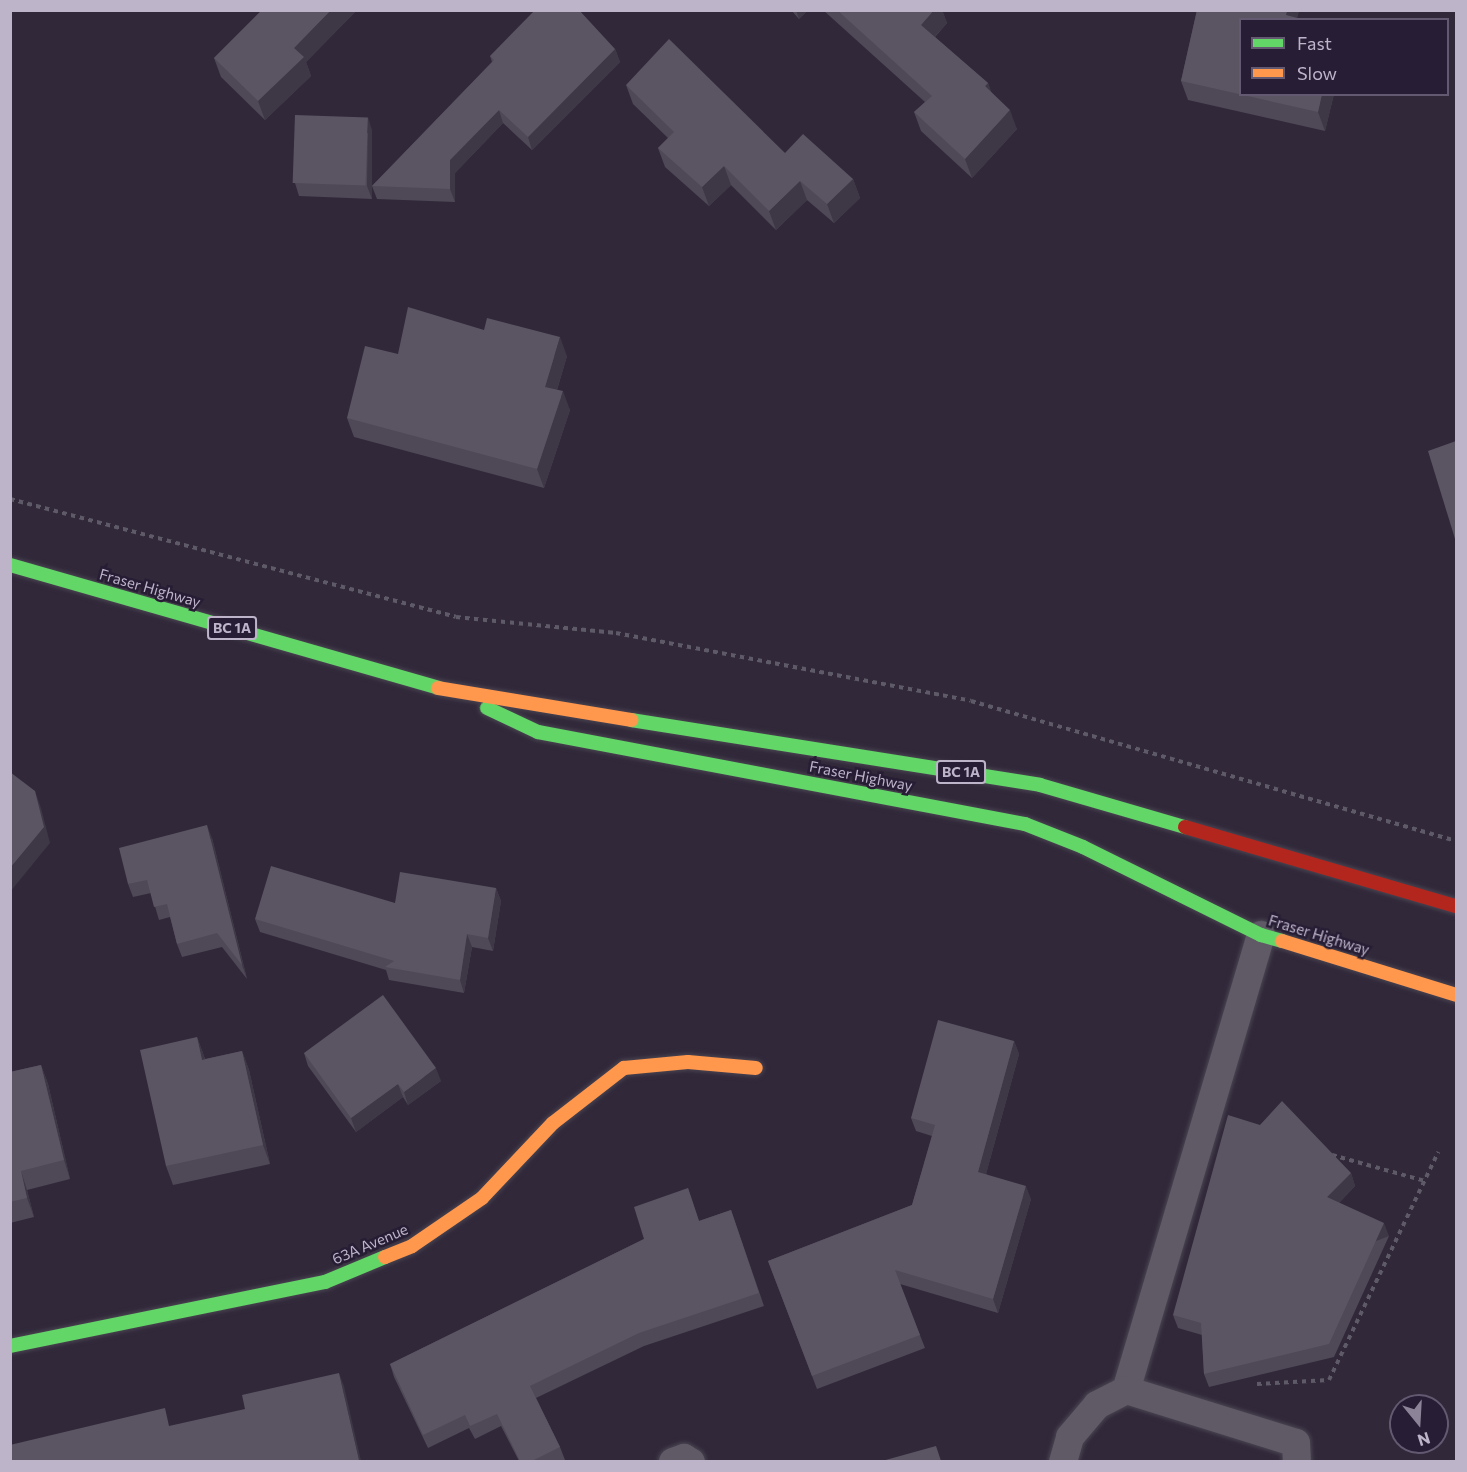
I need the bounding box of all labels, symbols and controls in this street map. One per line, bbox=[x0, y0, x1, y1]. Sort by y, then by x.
legend bbox=[1239, 18, 1449, 96]
text: Fast bbox=[1297, 32, 1332, 54]
text: Slow bbox=[1297, 62, 1337, 84]
street label: Fraser Highway bbox=[97, 565, 203, 611]
road number: BC 1A bbox=[206, 617, 258, 639]
street label: Fraser Highway bbox=[808, 757, 914, 795]
road number: BC 1A bbox=[936, 761, 986, 783]
street label: Fraser Highway bbox=[1266, 911, 1372, 959]
street label: 63A Avenue bbox=[329, 1220, 411, 1268]
north arrow bbox=[1389, 1394, 1449, 1454]
text: N bbox=[1415, 1429, 1433, 1451]

